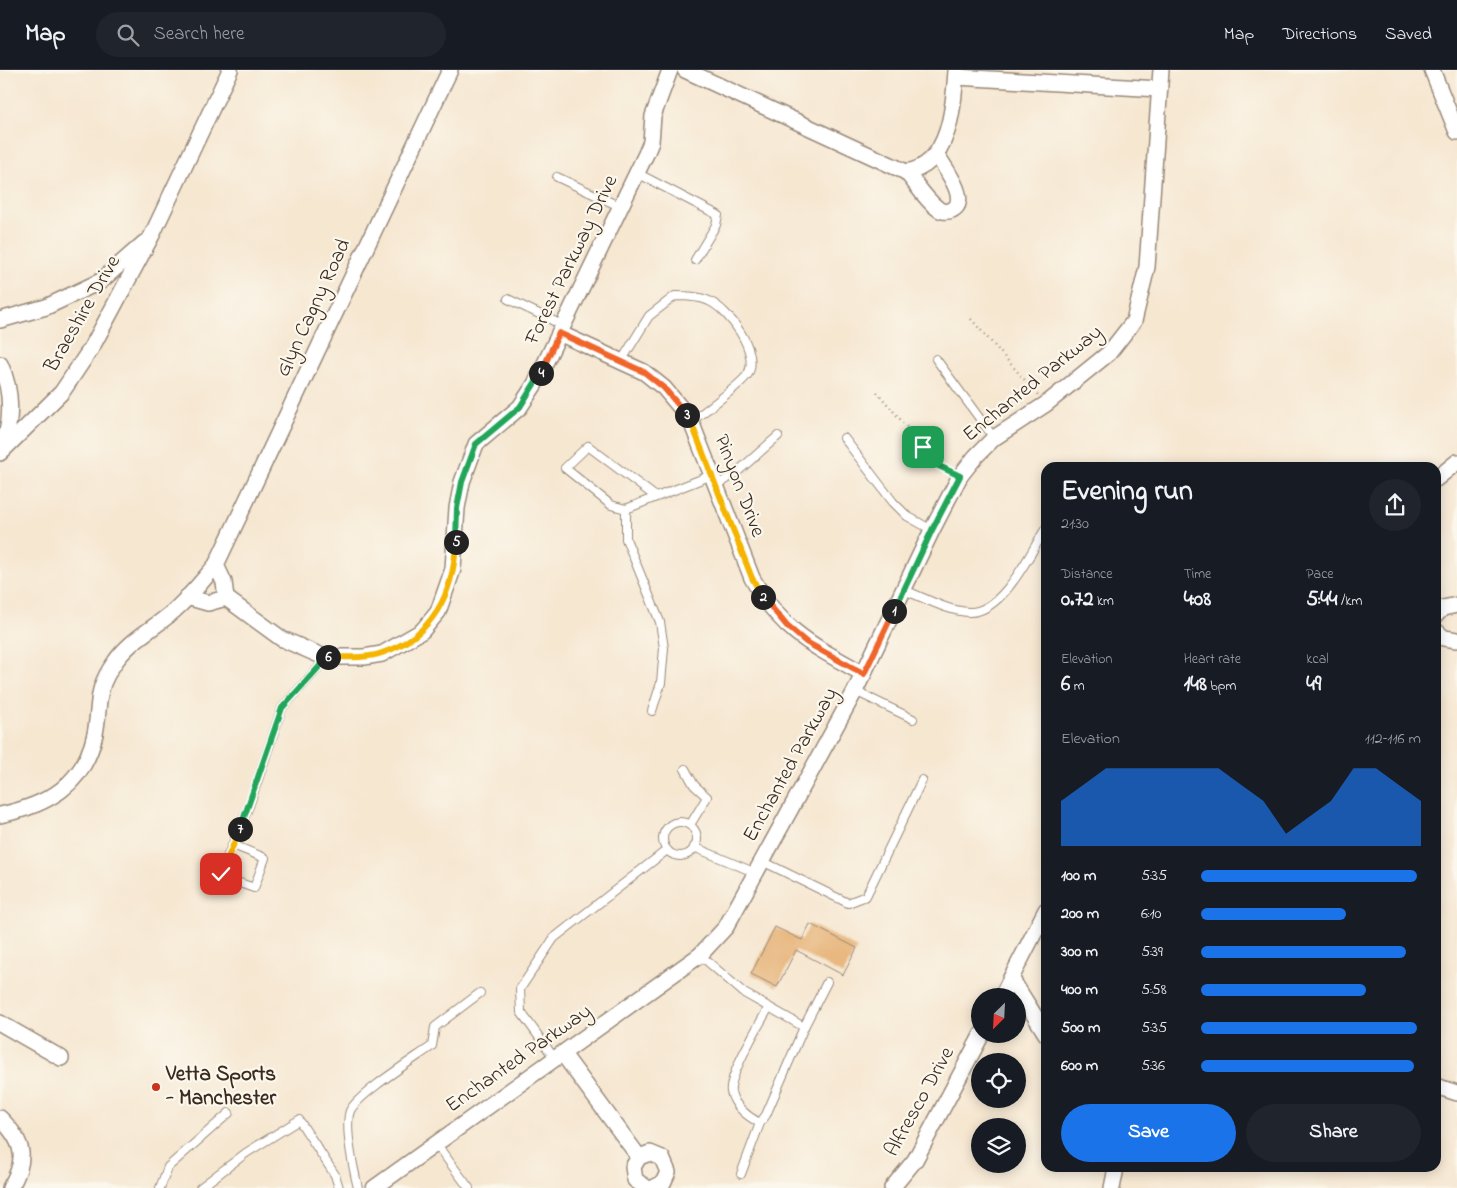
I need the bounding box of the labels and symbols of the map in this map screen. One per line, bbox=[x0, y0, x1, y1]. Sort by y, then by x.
street label: Forest Parkway Drive bbox=[517, 170, 628, 352]
street label: Glyn Cagny Road bbox=[269, 234, 361, 383]
street label: Braeshire Drive bbox=[37, 249, 129, 379]
street label: Enchanted Parkway bbox=[957, 318, 1111, 451]
pin: 4 bbox=[528, 360, 554, 386]
pin: 3 bbox=[674, 402, 700, 428]
pin bbox=[902, 426, 944, 468]
street label: Pinyon Drive bbox=[704, 430, 773, 543]
pin: 5 bbox=[444, 530, 468, 554]
pin: 2 bbox=[750, 584, 776, 610]
pin: 1 bbox=[882, 598, 906, 624]
pin: 6 bbox=[316, 644, 340, 670]
street label: Enchanted Parkway bbox=[736, 682, 848, 849]
pin: 7 bbox=[228, 816, 252, 842]
pin bbox=[200, 853, 242, 895]
north arrow bbox=[971, 988, 1026, 1042]
street label: Enchanted Parkway bbox=[440, 997, 599, 1122]
street label: Alfresco Drive bbox=[877, 1041, 963, 1162]
place label: Vetta Sports - Manchester bbox=[165, 1060, 276, 1114]
marker: Vetta Sports - Manchester bbox=[150, 1081, 162, 1093]

